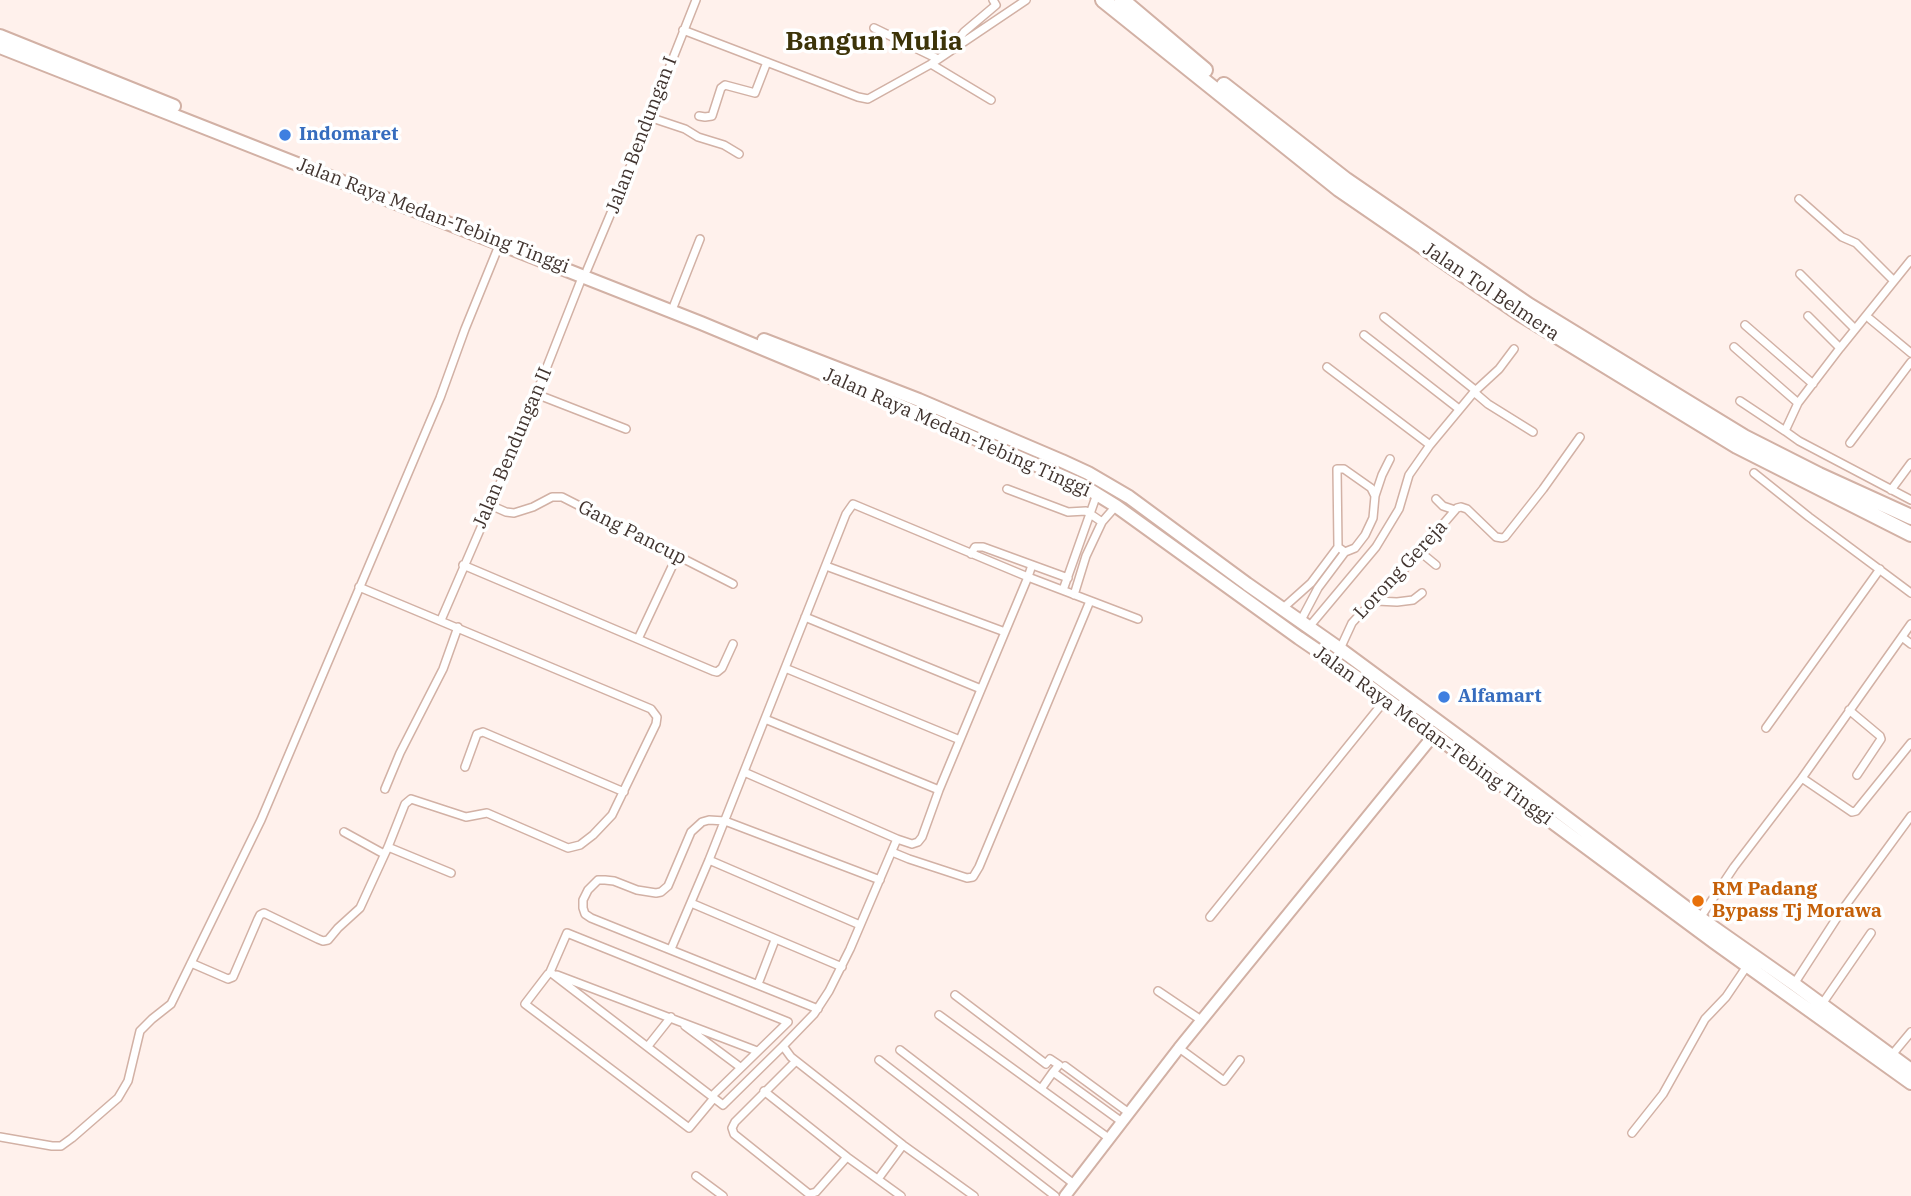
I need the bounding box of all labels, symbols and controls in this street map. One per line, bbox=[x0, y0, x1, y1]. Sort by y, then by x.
district label: Bangun Mulia bbox=[785, 26, 963, 58]
street label: Jalan Bendungan I bbox=[602, 53, 682, 217]
place label: Indomaret bbox=[299, 124, 398, 146]
marker: Indomaret bbox=[277, 127, 293, 143]
street label: Jalan Raya Medan-Tebing Tinggi bbox=[294, 153, 572, 279]
street label: Jalan Tol Belmera bbox=[1418, 238, 1564, 346]
street label: Jalan Bendungan II bbox=[469, 364, 557, 532]
street label: Jalan Raya Medan-Tebing Tinggi bbox=[820, 364, 1094, 502]
street label: Gang Pancup bbox=[574, 496, 690, 570]
street label: Lorong Gereja bbox=[1349, 516, 1453, 624]
street label: Jalan Raya Medan-Tebing Tinggi bbox=[1309, 642, 1557, 830]
place label: Alfamart bbox=[1458, 686, 1542, 708]
marker: Alfamart bbox=[1436, 689, 1452, 705]
place label: RM Padang Bypass Tj Morawa bbox=[1712, 879, 1882, 923]
marker: RM Padang Bypass Tj Morawa bbox=[1690, 893, 1706, 909]

